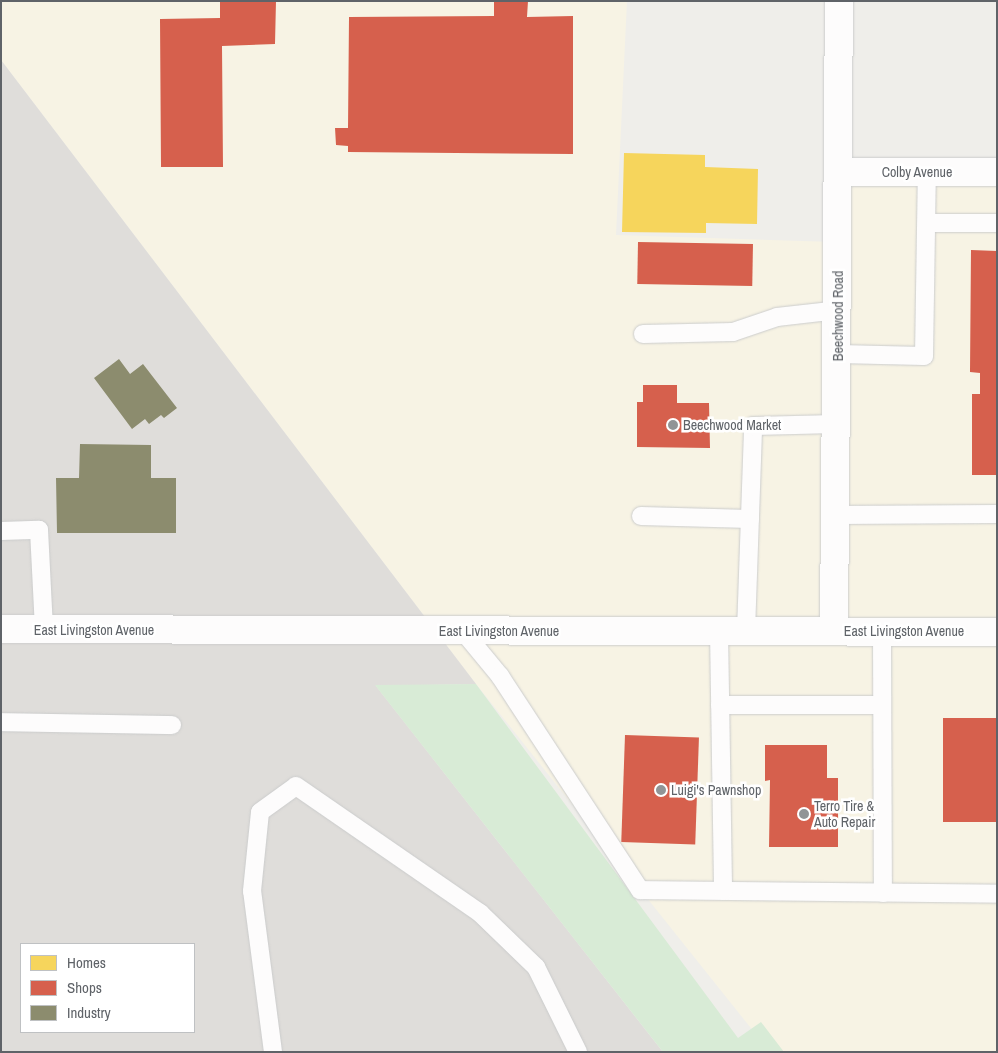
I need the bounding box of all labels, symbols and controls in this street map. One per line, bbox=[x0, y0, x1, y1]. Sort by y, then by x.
street label: Colby Avenue bbox=[881, 164, 953, 180]
street label: Beechwood Road bbox=[830, 271, 846, 361]
place label: Beechwood Market bbox=[683, 417, 781, 433]
marker: Beechwood Market bbox=[667, 419, 679, 431]
street label: East Livingston Avenue bbox=[33, 622, 155, 638]
street label: East Livingston Avenue bbox=[438, 623, 560, 639]
street label: East Livingston Avenue bbox=[843, 623, 965, 639]
place label: Luigi's Pawnshop bbox=[671, 782, 761, 798]
marker: Luigi's Pawnshop bbox=[655, 784, 667, 796]
place label: Terro Tire & Auto Repair bbox=[814, 798, 875, 830]
marker: Terro Tire & Auto Repair bbox=[798, 808, 810, 820]
legend bbox=[20, 943, 195, 1033]
text: Homes bbox=[67, 952, 106, 973]
text: Shops bbox=[67, 977, 102, 998]
text: Industry bbox=[67, 1002, 111, 1023]

